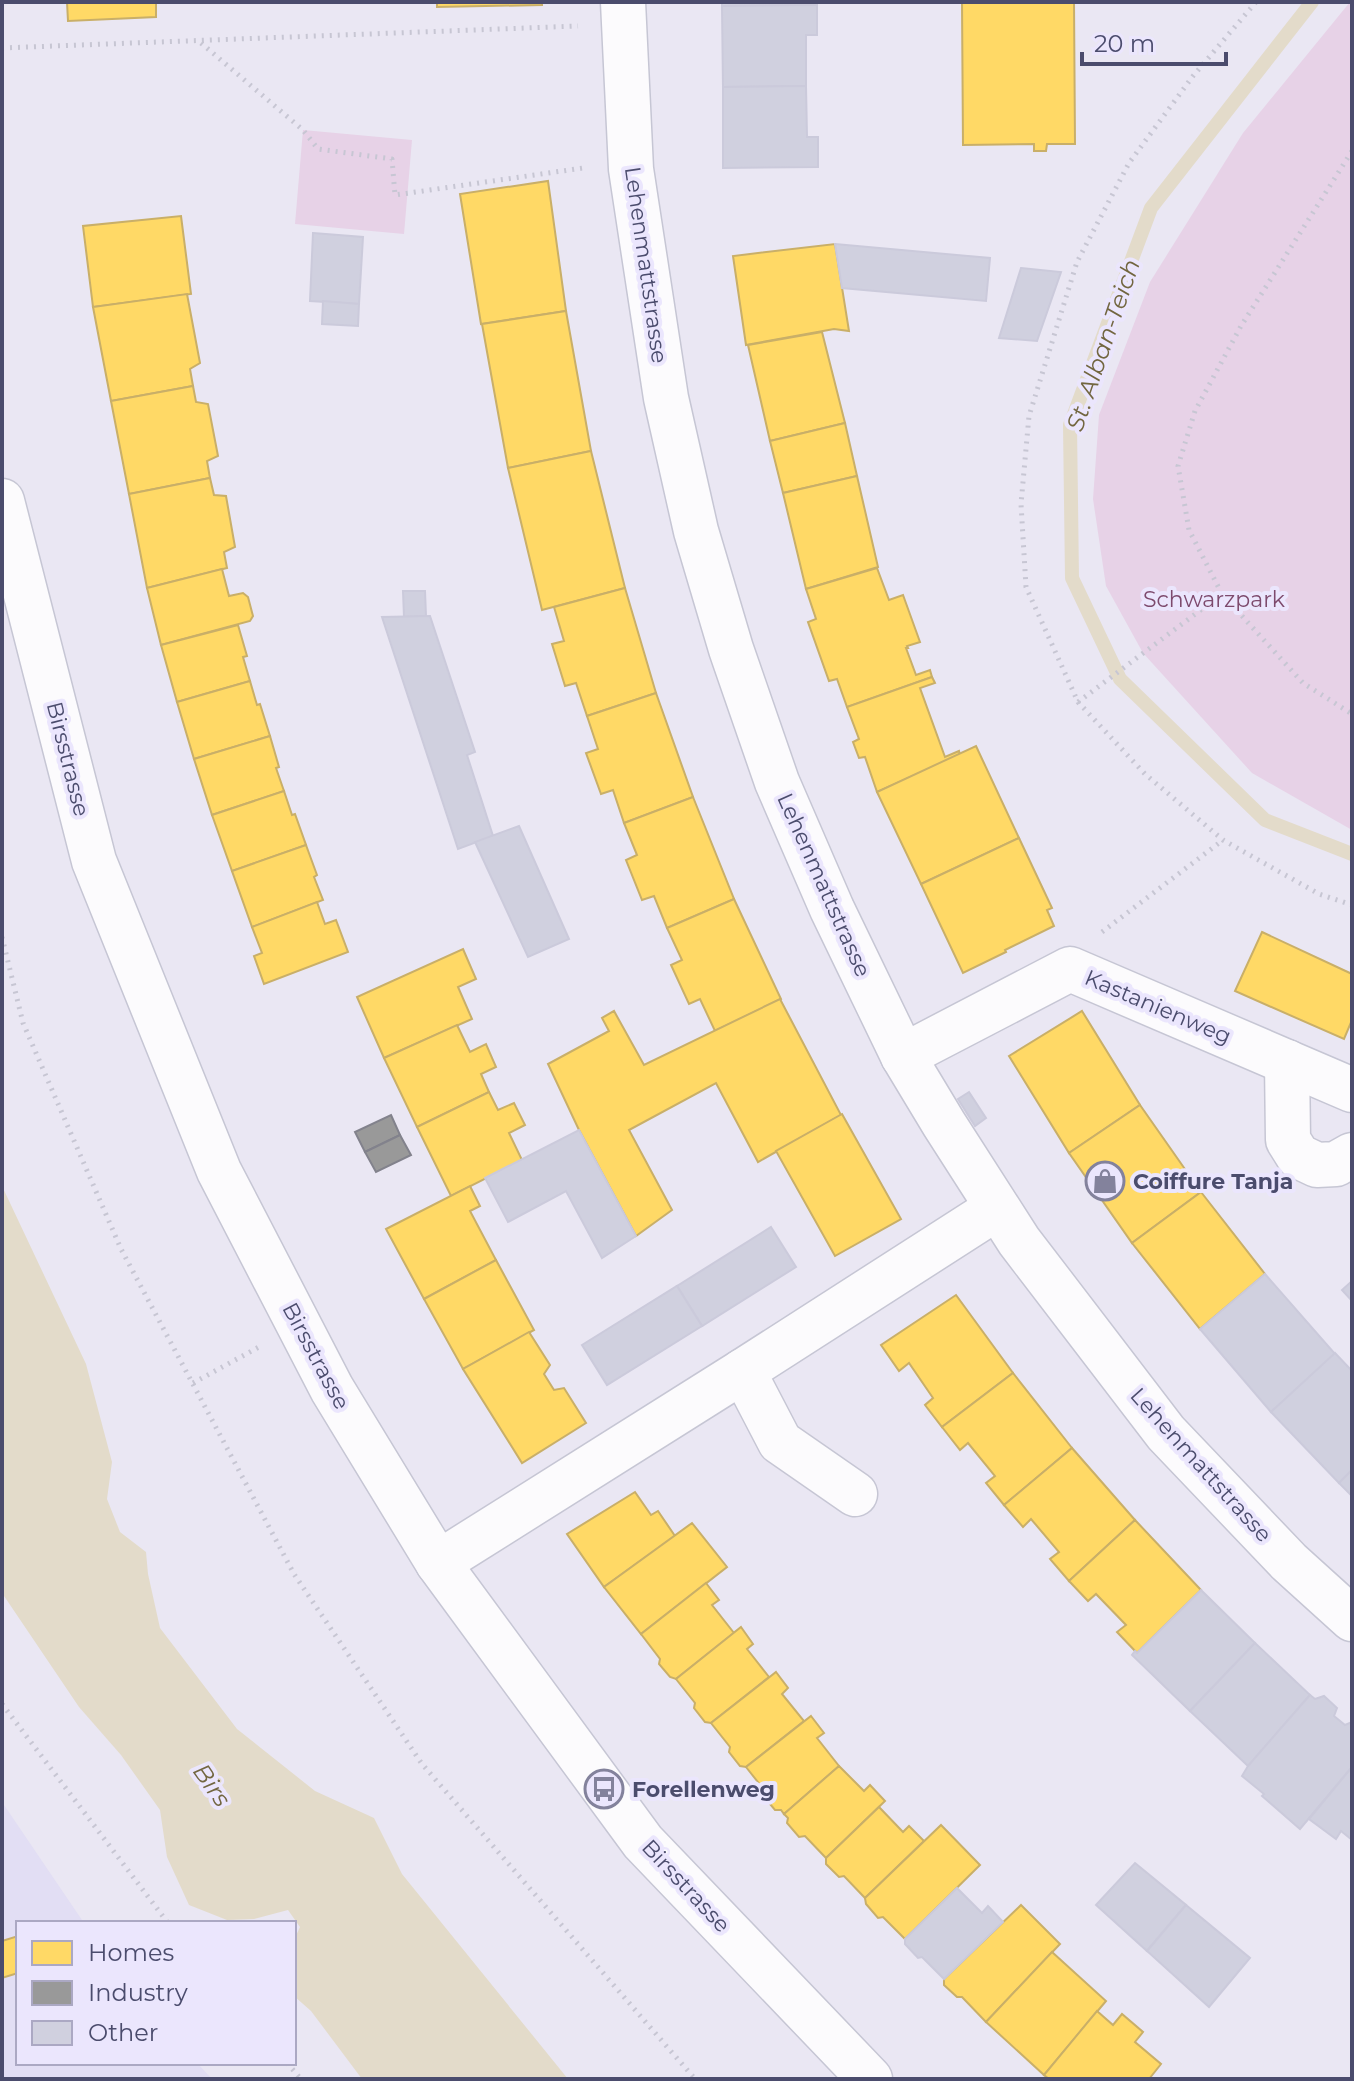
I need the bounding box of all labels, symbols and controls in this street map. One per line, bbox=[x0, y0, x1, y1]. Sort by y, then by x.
scale bar bbox=[1082, 16, 1226, 66]
text: 20 m bbox=[1094, 29, 1155, 58]
street label: Lehenmattstrasse bbox=[619, 165, 673, 365]
water label: St. Alban-Teich bbox=[1060, 255, 1146, 435]
park label: Schwarzpark bbox=[1143, 586, 1286, 613]
street label: Birsstrasse bbox=[41, 699, 95, 819]
street label: Lehenmattstrasse bbox=[771, 789, 877, 981]
street label: Kastanienweg bbox=[1081, 964, 1235, 1050]
shop icon: Coiffure Tanja bbox=[1084, 1160, 1126, 1202]
place label: Coiffure Tanja bbox=[1133, 1168, 1293, 1195]
street label: Birsstrasse bbox=[277, 1298, 355, 1414]
street label: Lehenmattstrasse bbox=[1125, 1382, 1277, 1548]
water label: Birs bbox=[187, 1758, 237, 1812]
bus stop icon: Forellenweg bbox=[583, 1768, 625, 1810]
place label: Forellenweg bbox=[632, 1776, 775, 1803]
street label: Birsstrasse bbox=[636, 1834, 736, 1938]
legend bbox=[16, 1921, 296, 2065]
text: Homes bbox=[88, 1938, 174, 1967]
text: Industry bbox=[88, 1978, 188, 2007]
text: Other bbox=[88, 2018, 158, 2047]

